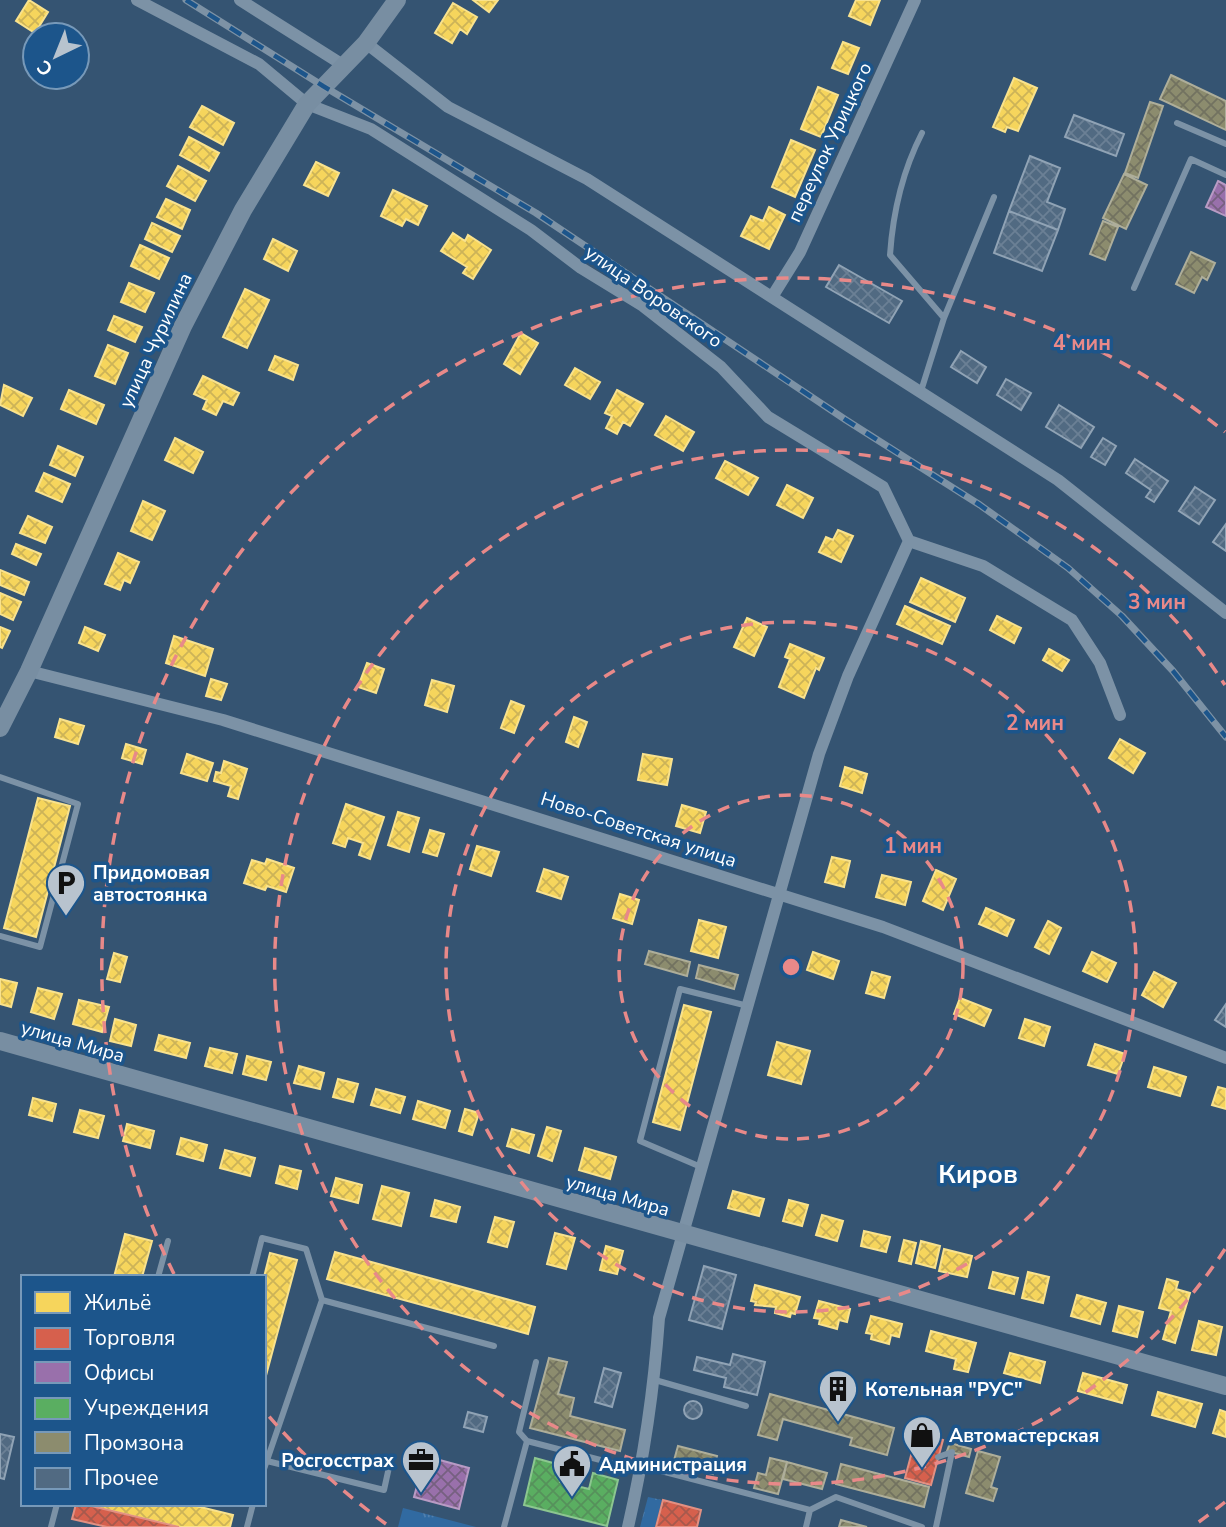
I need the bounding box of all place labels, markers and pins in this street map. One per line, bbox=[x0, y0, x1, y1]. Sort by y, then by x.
place label: Придомовая автостоянка bbox=[93, 860, 210, 908]
parking icon: Придомовая автостоянка bbox=[45, 862, 87, 917]
centre of rings bbox=[779, 955, 803, 979]
building icon: Котельная "РУС" bbox=[817, 1368, 859, 1423]
place label: Котельная "РУС" bbox=[865, 1377, 1022, 1403]
shop icon: Автомастерская bbox=[901, 1414, 943, 1469]
place label: Автомастерская bbox=[949, 1423, 1099, 1449]
office icon: Росгосстрах bbox=[400, 1439, 442, 1494]
public building icon: Администрация bbox=[551, 1443, 593, 1498]
place label: Росгосстрах bbox=[281, 1448, 394, 1474]
place label: Администрация bbox=[599, 1452, 747, 1478]

